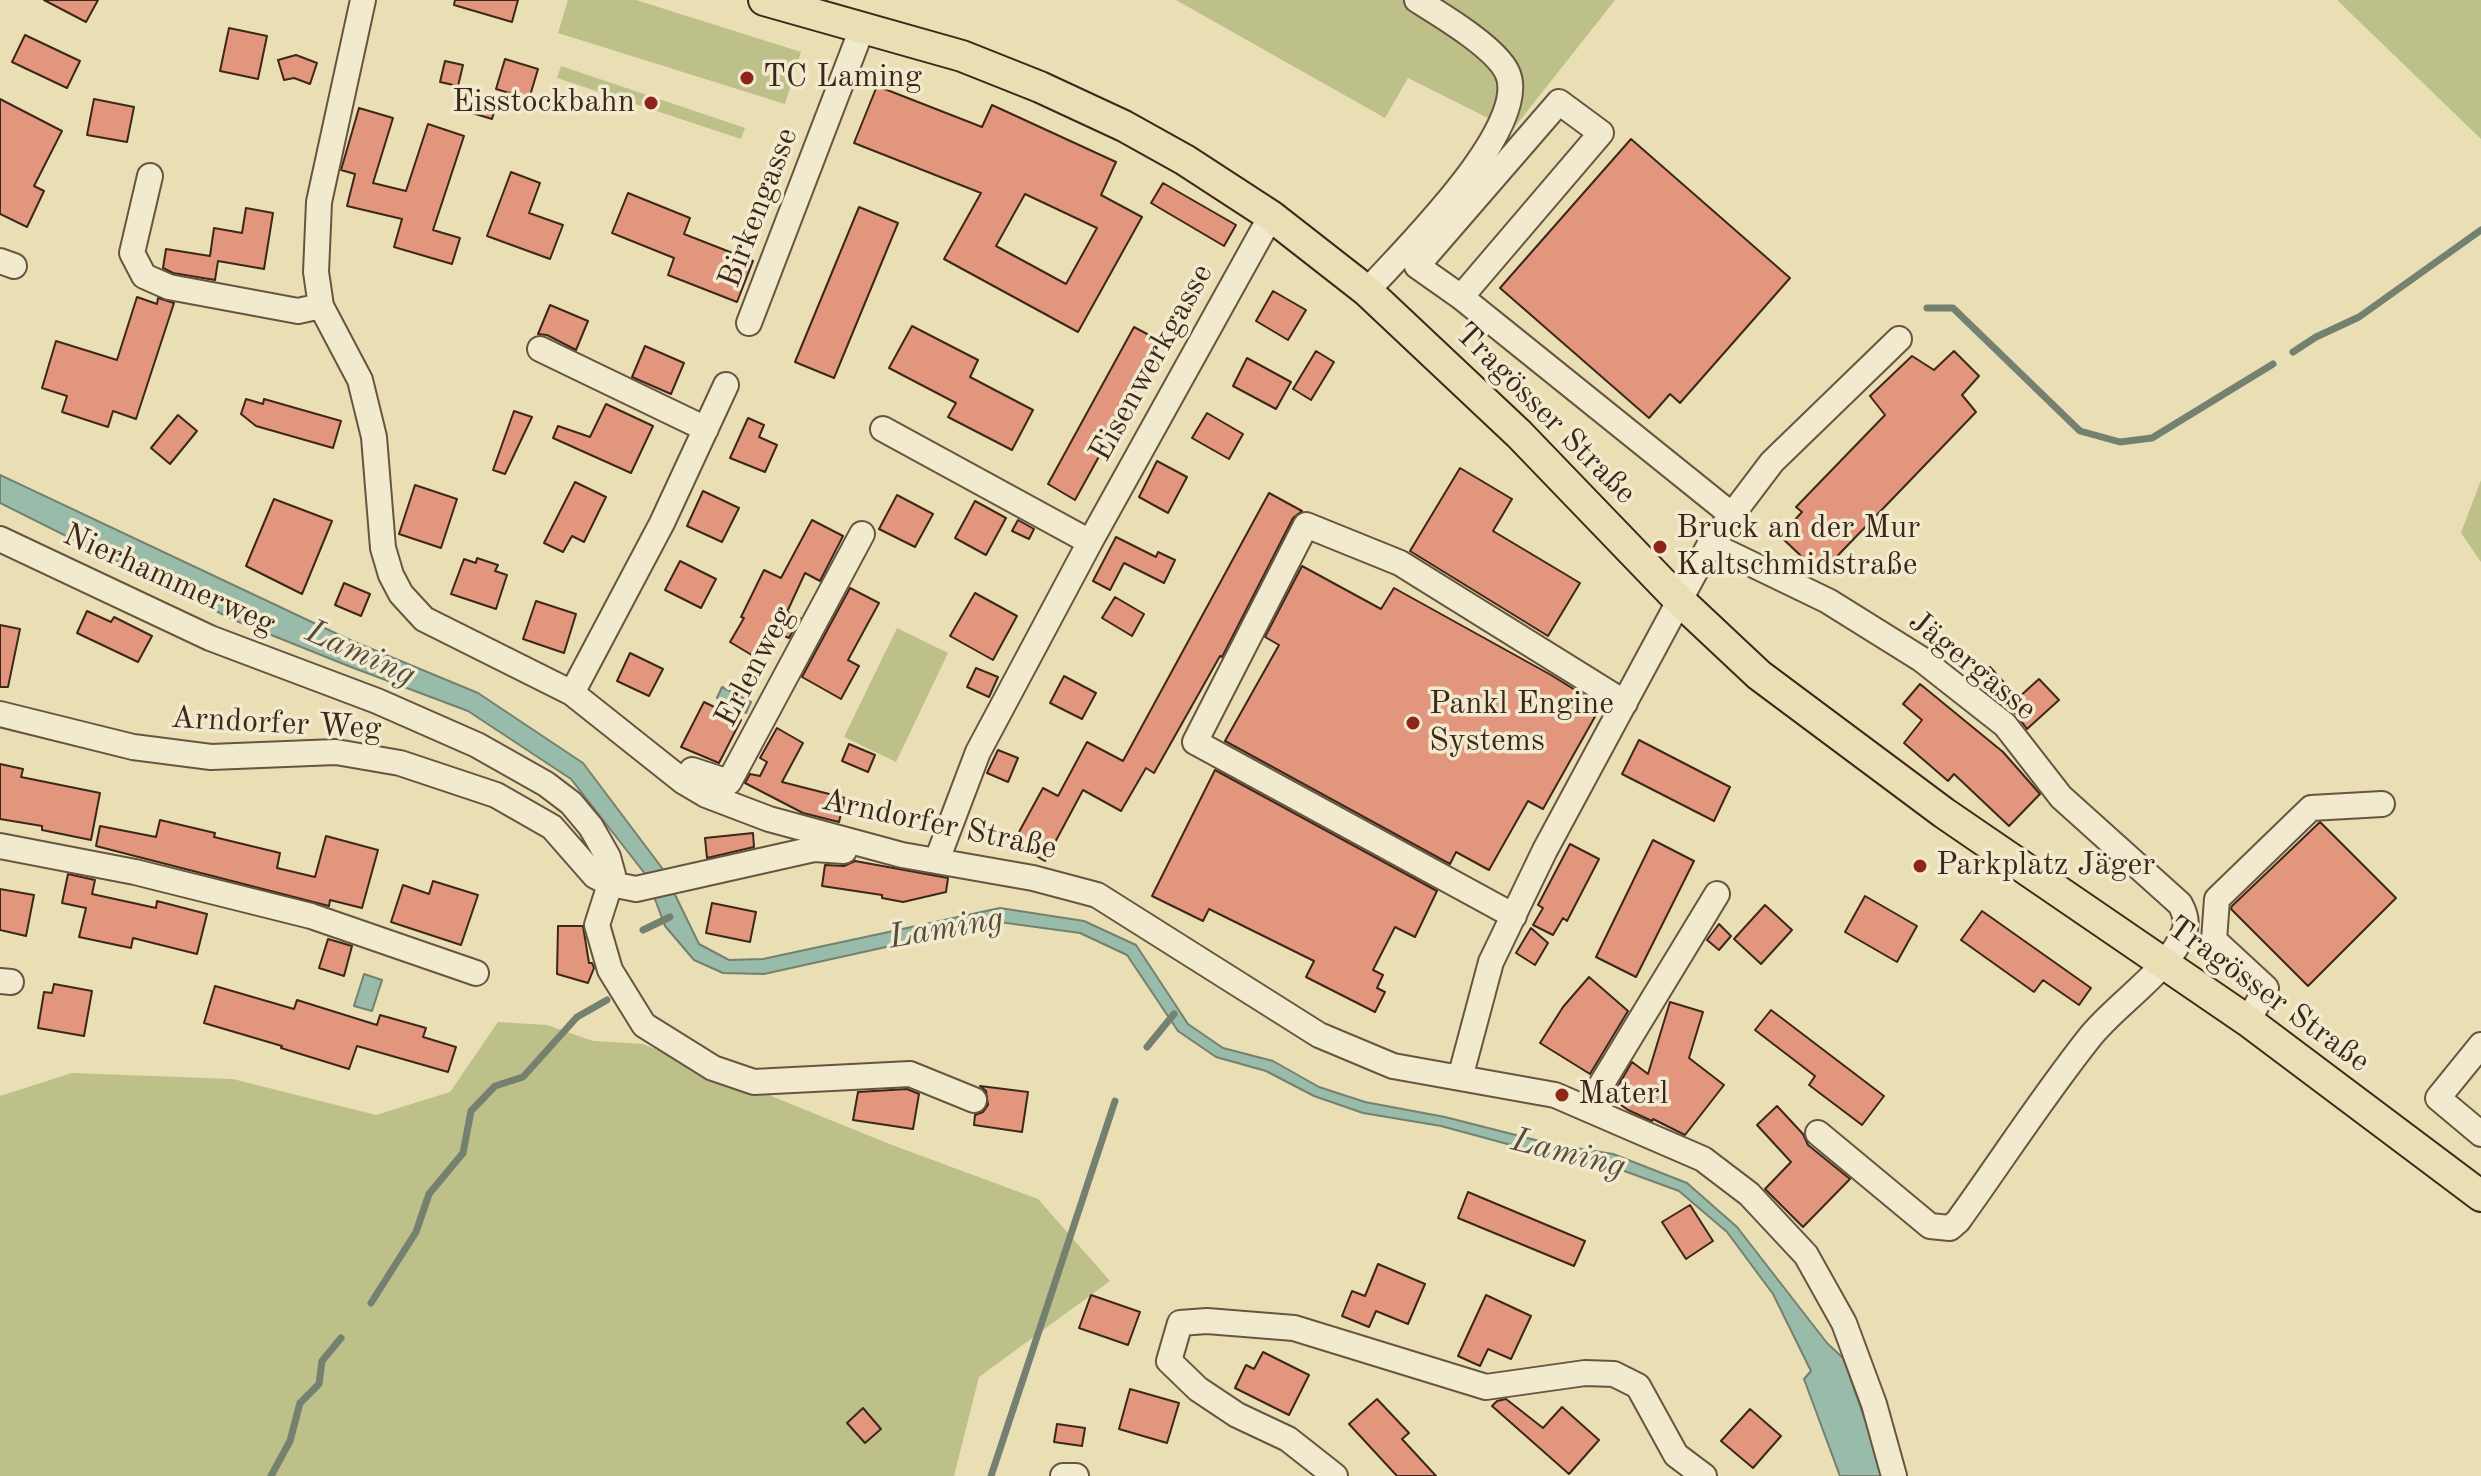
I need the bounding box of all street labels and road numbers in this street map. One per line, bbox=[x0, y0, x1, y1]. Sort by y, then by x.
street label: Birkengasse bbox=[711, 123, 807, 293]
street label: Eisenwerkgasse bbox=[1082, 257, 1222, 469]
street label: Tragösser Straße bbox=[1446, 315, 1644, 513]
street label: Nierhammerweg bbox=[57, 516, 281, 644]
street label: Erlenweg bbox=[707, 600, 803, 734]
street label: Jägergasse bbox=[1900, 603, 2044, 729]
street label: Arndorfer Weg bbox=[170, 699, 382, 749]
street label: Arndorfer Straße bbox=[818, 781, 1060, 869]
street label: Tragösser Straße bbox=[2159, 909, 2377, 1081]

